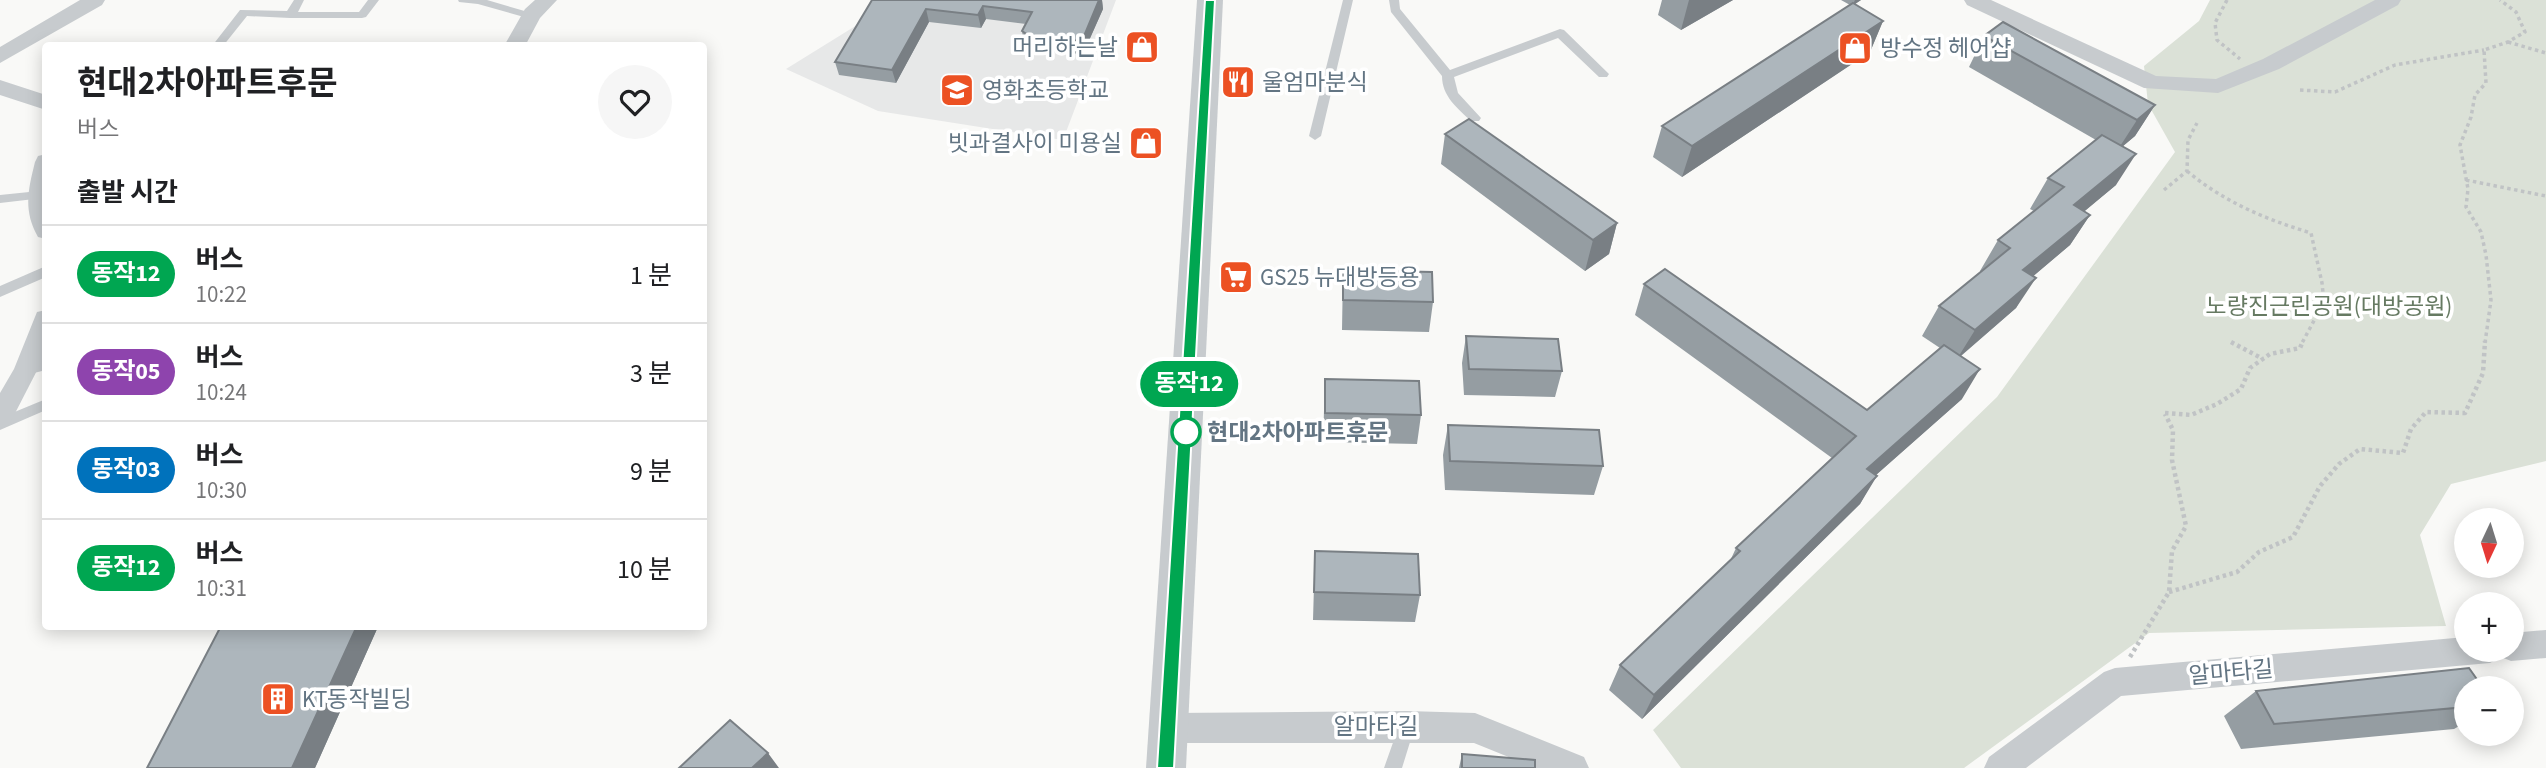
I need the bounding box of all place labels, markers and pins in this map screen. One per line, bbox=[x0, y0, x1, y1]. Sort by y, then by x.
shop icon: 머리하는날 bbox=[1123, 28, 1161, 66]
shop icon: 방수정 헤어샵 bbox=[1836, 29, 1874, 67]
place label: 머리하는날 bbox=[1012, 31, 1118, 64]
place label: 방수정 헤어샵 bbox=[1880, 32, 2012, 65]
restaurant icon: 울엄마분식 bbox=[1219, 63, 1257, 101]
place label: 울엄마분식 bbox=[1262, 66, 1368, 99]
school or university icon: 영화초등학교 bbox=[938, 71, 976, 109]
place label: 영화초등학교 bbox=[982, 74, 1109, 107]
shop icon: 빗과결사이 미용실 bbox=[1127, 124, 1165, 162]
place label: 빗과결사이 미용실 bbox=[948, 127, 1122, 160]
supermarket icon: GS25 뉴대방등용 bbox=[1217, 258, 1255, 296]
place label: GS25 뉴대방등용 bbox=[1260, 261, 1420, 294]
place label: 현대2차아파트후문 bbox=[1207, 416, 1388, 449]
marker: 현대2차아파트후문 bbox=[1171, 417, 1201, 447]
building icon: KT동작빌딩 bbox=[259, 680, 297, 718]
place label: KT동작빌딩 bbox=[302, 683, 412, 716]

